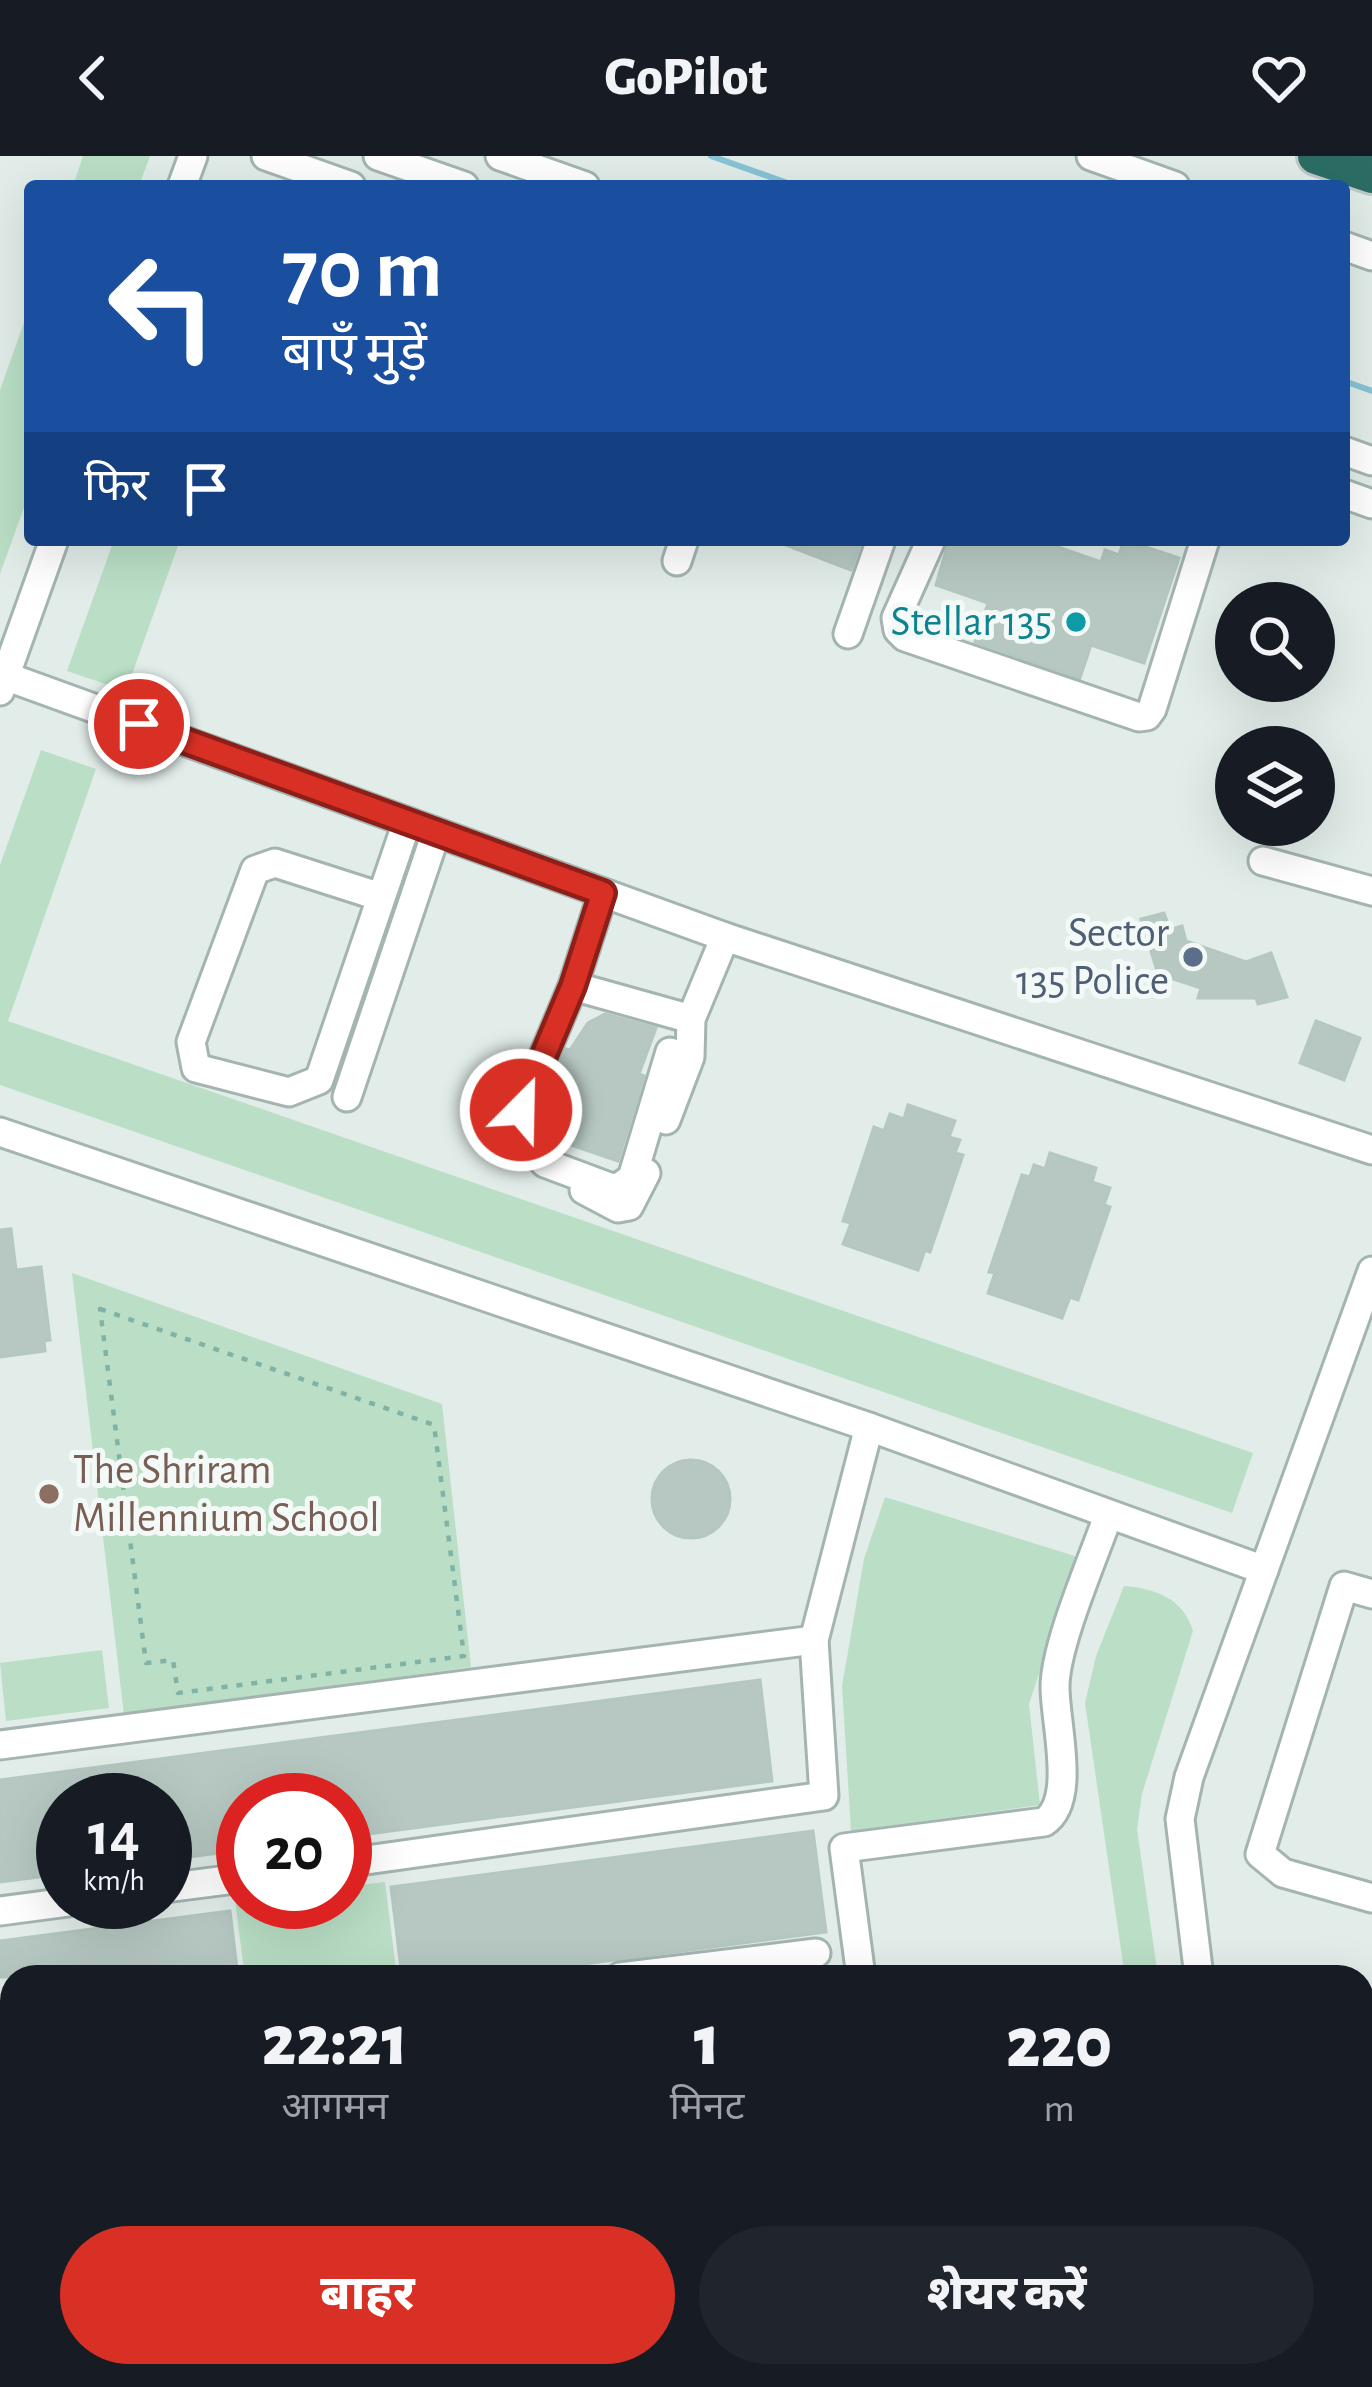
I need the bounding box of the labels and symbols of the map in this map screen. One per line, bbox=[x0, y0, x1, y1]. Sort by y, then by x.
place label: Stellar 135 bbox=[890, 601, 1052, 643]
marker: Stellar 135 bbox=[1063, 609, 1089, 635]
pin bbox=[88, 673, 190, 775]
place label: Sector 135 Police bbox=[1016, 912, 1169, 1002]
marker: Sector 135 Police bbox=[1180, 944, 1206, 970]
position arrow bbox=[458, 1047, 584, 1173]
place label: The Shriram Millennium School bbox=[73, 1449, 380, 1539]
marker: The Shriram Millennium School bbox=[36, 1481, 62, 1507]
speed limit sign: 20 bbox=[216, 1773, 372, 1929]

